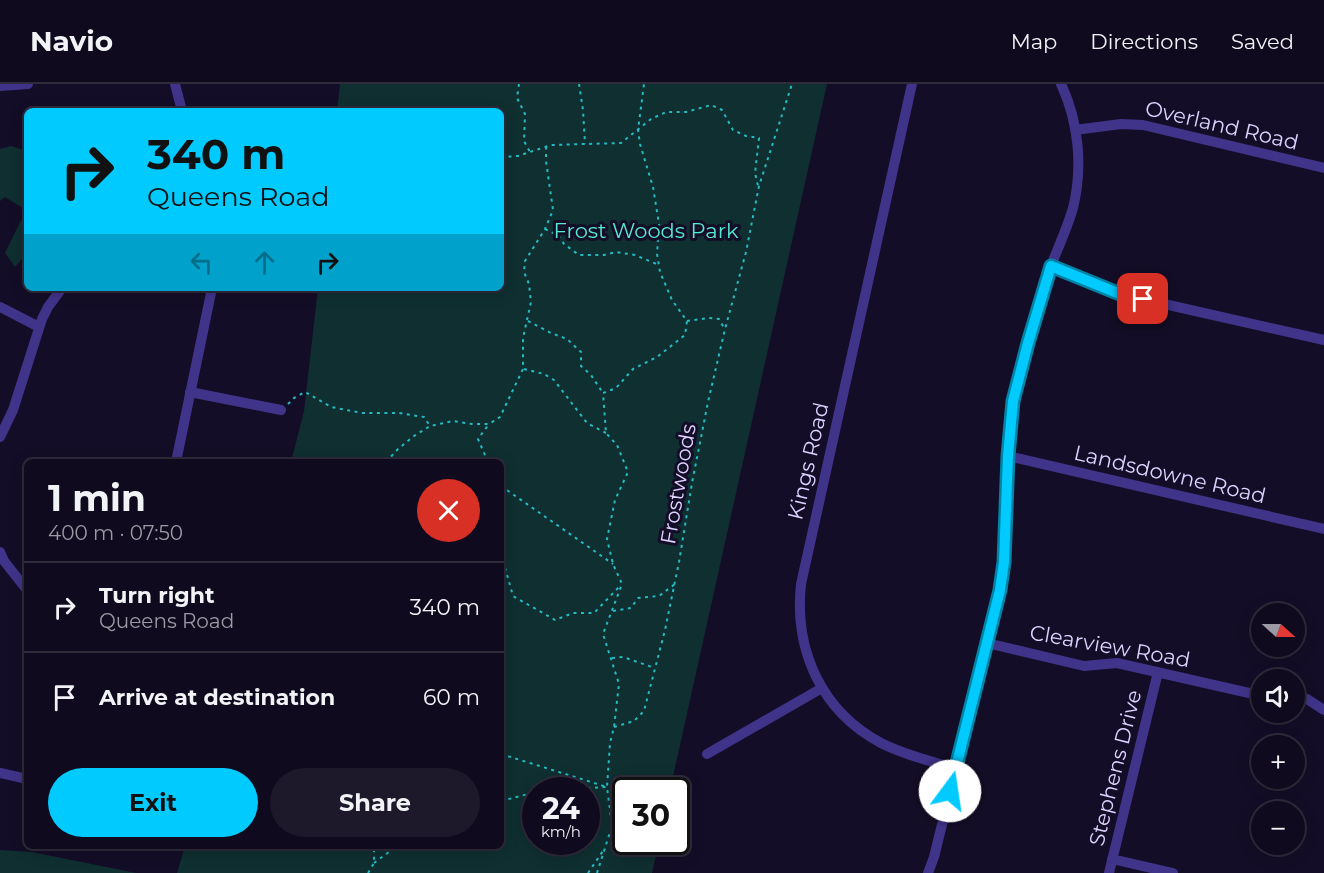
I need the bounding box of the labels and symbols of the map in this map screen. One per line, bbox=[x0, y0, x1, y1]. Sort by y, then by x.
street label: Overland Road bbox=[1143, 95, 1301, 155]
park label: Frost Woods Park bbox=[553, 218, 739, 243]
pin bbox=[1117, 273, 1168, 324]
street label: Kings Road bbox=[782, 400, 834, 522]
street label: Frostwoods bbox=[655, 422, 701, 546]
street label: Landsdowne Road bbox=[1072, 440, 1268, 508]
north arrow bbox=[1251, 603, 1305, 657]
street label: Clearview Road bbox=[1028, 620, 1192, 672]
street label: Stephens Drive bbox=[1084, 687, 1146, 849]
position arrow bbox=[918, 759, 982, 823]
speed limit sign: 30 bbox=[612, 777, 690, 855]

